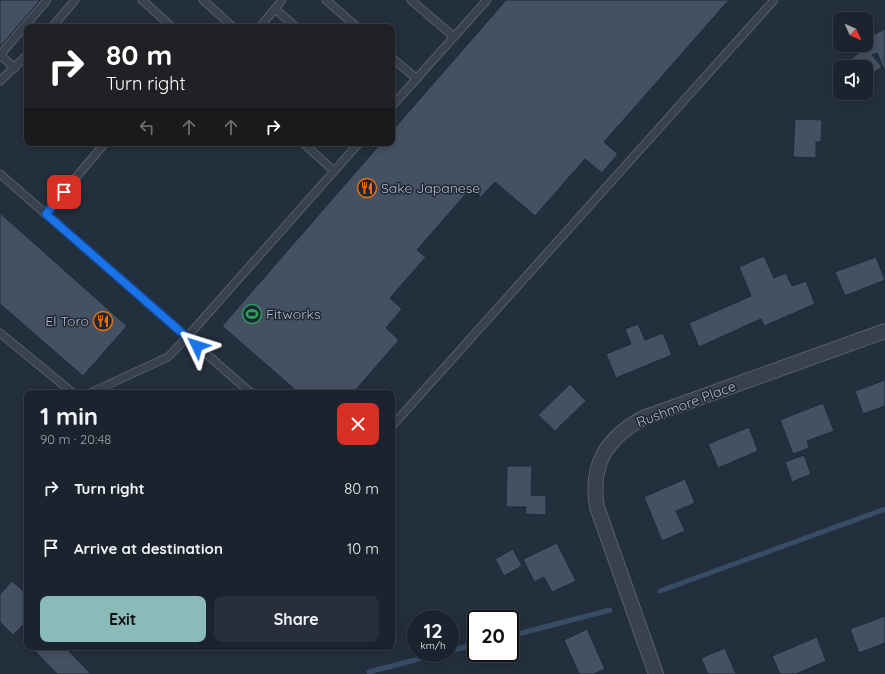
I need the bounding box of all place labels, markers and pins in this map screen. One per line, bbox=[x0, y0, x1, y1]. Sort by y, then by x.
pin bbox=[47, 175, 81, 209]
restaurant icon: Sake Japanese bbox=[356, 177, 378, 199]
place label: Sake Japanese bbox=[381, 179, 480, 197]
sports icon: Fitworks bbox=[241, 303, 263, 325]
place label: Fitworks bbox=[266, 305, 321, 323]
restaurant icon: El Toro bbox=[92, 310, 114, 332]
place label: El Toro bbox=[45, 312, 89, 330]

